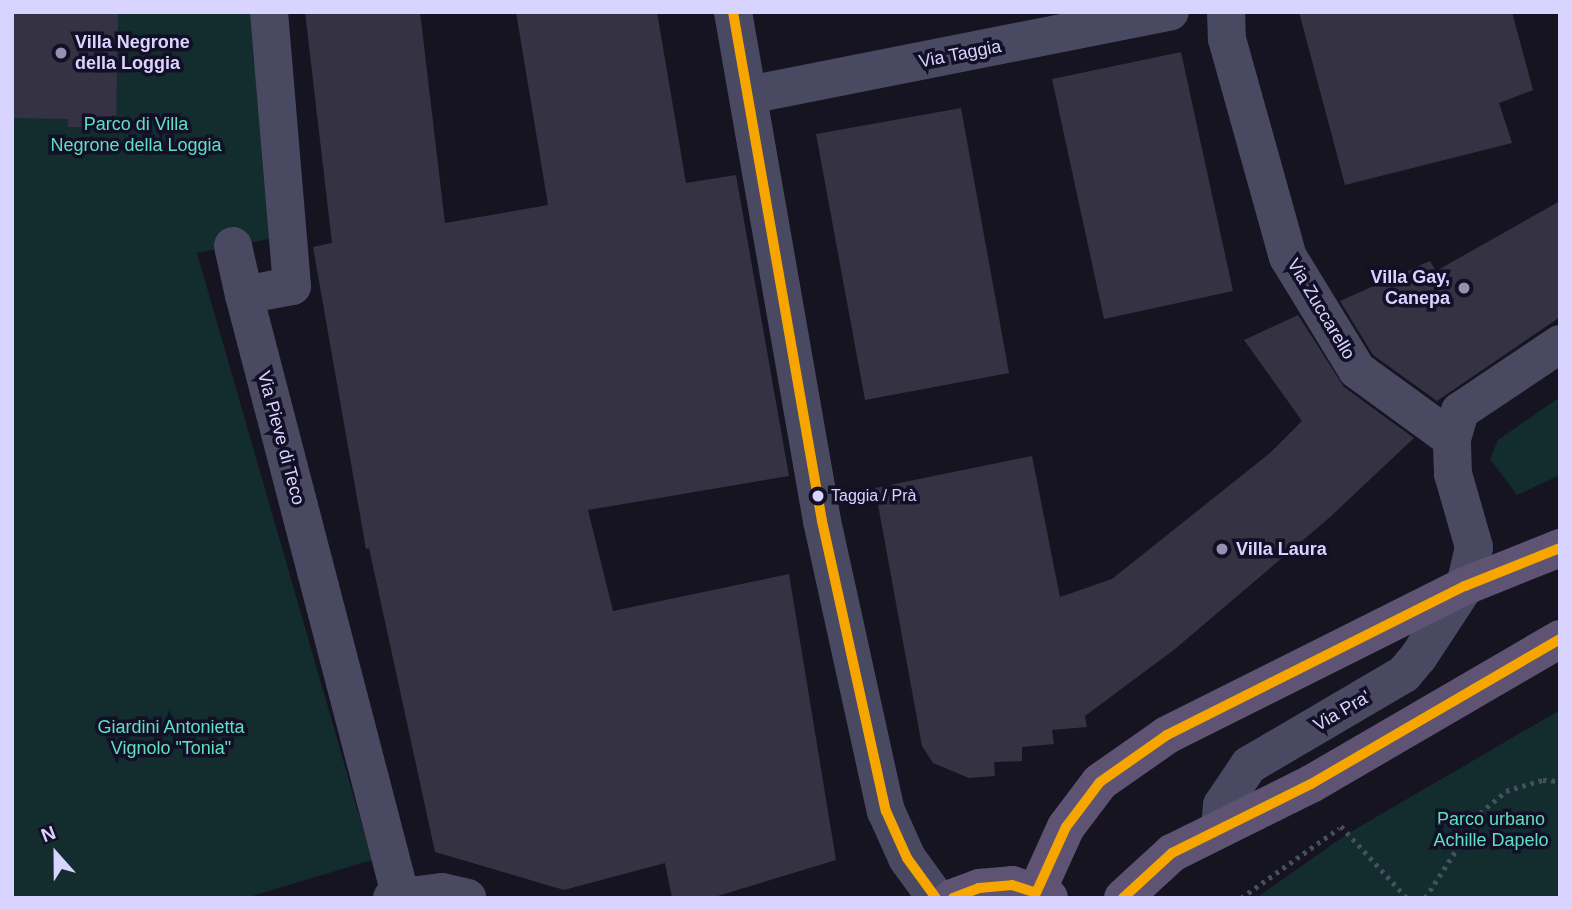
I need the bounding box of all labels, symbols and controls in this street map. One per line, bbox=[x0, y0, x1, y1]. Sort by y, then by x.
place label: Villa Negrone della Loggia bbox=[75, 32, 190, 74]
street label: Via Taggia bbox=[917, 35, 1003, 73]
marker: Villa Negrone della Loggia bbox=[53, 45, 69, 61]
park label: Parco di Villa Negrone della Loggia bbox=[50, 114, 222, 156]
street label: Via Zuccarello bbox=[1282, 255, 1360, 363]
place label: Villa Gay, Canepa bbox=[1371, 267, 1450, 310]
marker: Villa Gay, Canepa bbox=[1456, 280, 1472, 296]
street label: Via Pieve di Teco bbox=[253, 369, 309, 507]
place label: Taggia / Prà bbox=[831, 486, 916, 506]
marker: Taggia / Prà bbox=[811, 489, 825, 503]
place label: Villa Laura bbox=[1236, 538, 1327, 560]
marker: Villa Laura bbox=[1214, 541, 1230, 557]
street label: Via Pra' bbox=[1310, 686, 1374, 736]
park label: Giardini Antonietta Vignolo "Tonia" bbox=[97, 717, 245, 760]
park label: Parco urbano Achille Dapelo bbox=[1433, 809, 1549, 852]
north arrow bbox=[21, 819, 91, 889]
text: N bbox=[38, 822, 58, 846]

